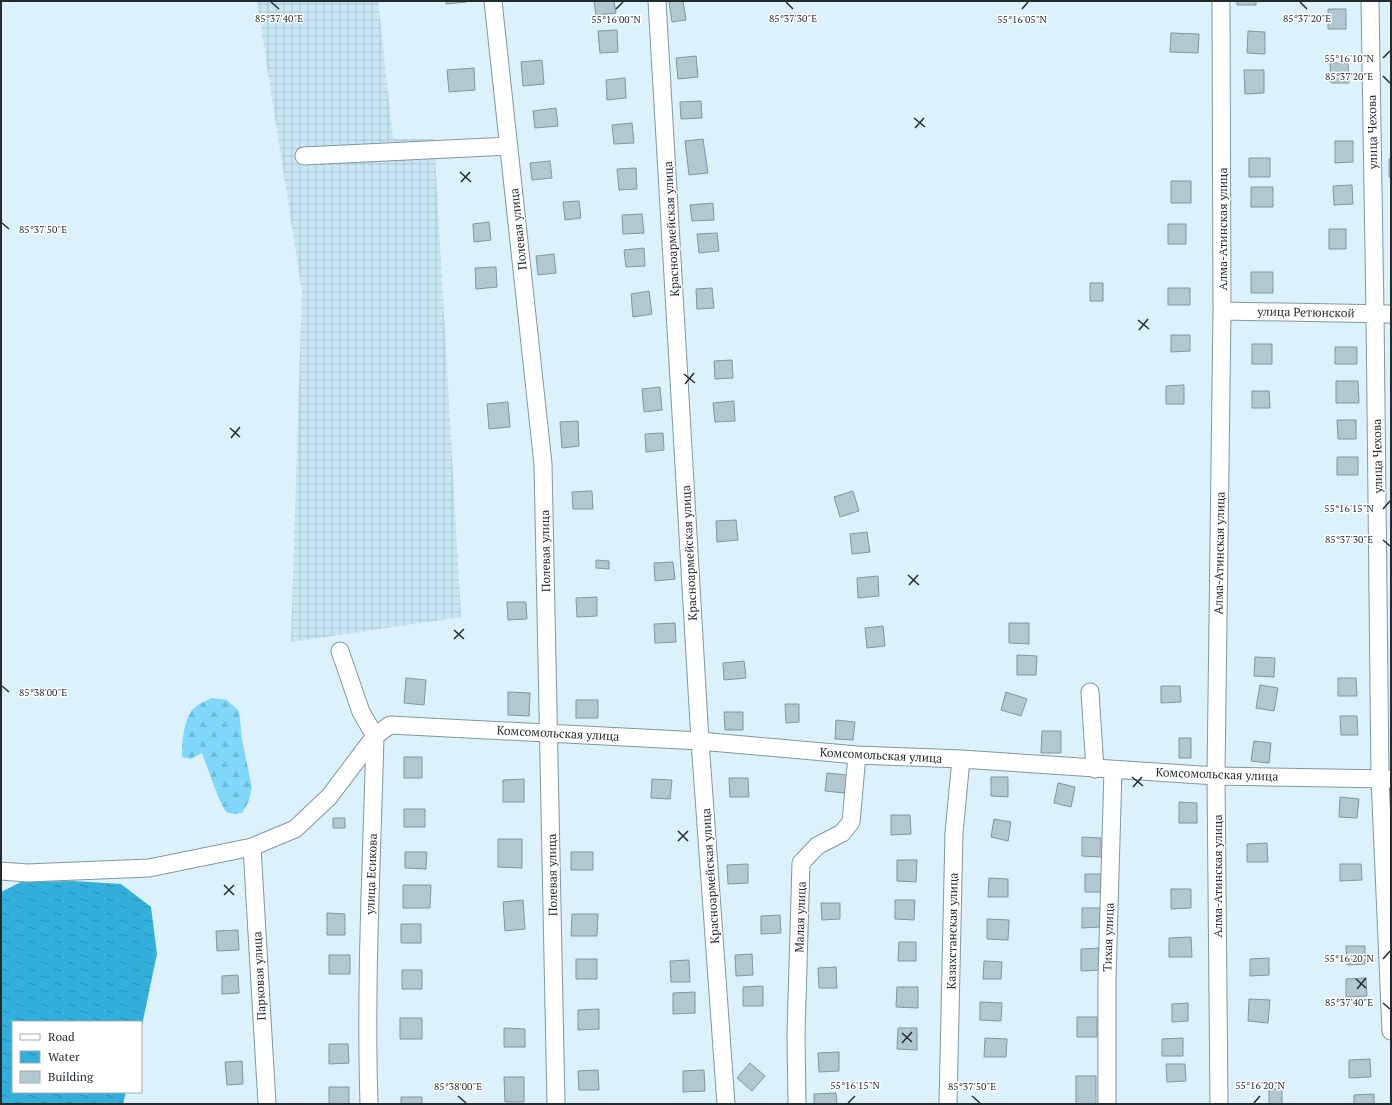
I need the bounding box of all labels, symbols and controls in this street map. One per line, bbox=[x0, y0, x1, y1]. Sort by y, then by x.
text: 85°37'40"E bbox=[255, 12, 303, 25]
text: 85°37'30"E bbox=[769, 12, 817, 25]
text: 85°37'20"E bbox=[1283, 12, 1331, 25]
text: 55°16'00"N bbox=[591, 13, 641, 26]
text: 55°16'05"N bbox=[997, 13, 1047, 26]
text: 55°16'10"N bbox=[1324, 52, 1374, 65]
text: 85°37'20"E bbox=[1325, 70, 1373, 83]
street label: улица Чехова bbox=[1364, 95, 1380, 170]
street label: Красноармейская улица bbox=[660, 161, 682, 297]
street label: Алма-Атинская улица bbox=[1215, 167, 1230, 291]
street label: Полевая улица bbox=[506, 187, 530, 271]
text: 85°37'50"E bbox=[19, 223, 67, 236]
street label: улица Ретюнской bbox=[1256, 304, 1355, 320]
street label: улица Чехова bbox=[1369, 419, 1385, 494]
street label: Красноармейская улица bbox=[678, 485, 700, 621]
street label: Алма-Атинская улица bbox=[1210, 491, 1228, 615]
text: 55°16'15"N bbox=[1324, 502, 1374, 515]
street label: Полевая улица bbox=[537, 510, 553, 592]
text: 85°37'30"E bbox=[1325, 533, 1373, 546]
text: 85°38'00"E bbox=[19, 686, 67, 699]
street label: Комсомольская улица bbox=[496, 722, 620, 744]
street label: Комсомольская улица bbox=[819, 744, 943, 766]
street label: Комсомольская улица bbox=[1155, 764, 1279, 784]
street label: Красноармейская улица bbox=[698, 808, 722, 944]
street label: Алма-Атинская улица bbox=[1210, 814, 1225, 938]
street label: улица Есикова bbox=[362, 833, 380, 916]
street label: Полевая улица bbox=[544, 834, 560, 916]
street label: Казахстанская улица bbox=[943, 872, 961, 990]
street label: Малая улица bbox=[791, 881, 809, 953]
street label: Тихая улица bbox=[1099, 902, 1117, 972]
street label: Парковая улица bbox=[249, 931, 269, 1021]
text: 55°16'20"N bbox=[1324, 952, 1374, 965]
text: 85°37'40"E bbox=[1325, 996, 1373, 1009]
legend bbox=[12, 1021, 142, 1093]
text: Road bbox=[48, 1029, 75, 1044]
text: Water bbox=[48, 1049, 80, 1064]
text: Building bbox=[48, 1069, 94, 1084]
text: 55°16'15"N bbox=[830, 1079, 880, 1092]
text: 55°16'20"N bbox=[1235, 1079, 1285, 1092]
text: 85°38'00"E bbox=[434, 1080, 482, 1093]
text: 85°37'50"E bbox=[948, 1080, 996, 1093]

